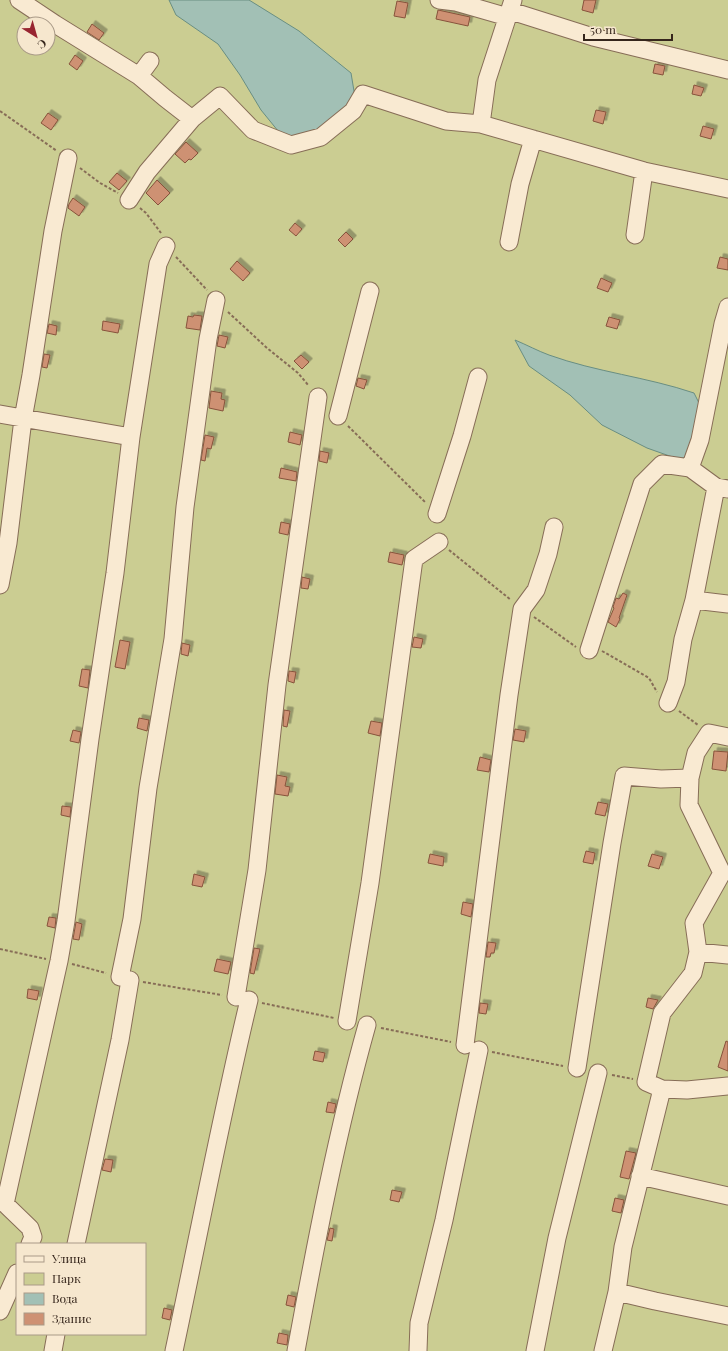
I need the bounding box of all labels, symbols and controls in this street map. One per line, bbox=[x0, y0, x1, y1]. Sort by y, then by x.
north arrow bbox=[16, 16, 56, 56]
scale bar bbox=[584, 16, 672, 42]
text: 50 m bbox=[590, 21, 616, 37]
text: С bbox=[35, 36, 50, 53]
legend bbox=[16, 1243, 146, 1335]
text: Улица bbox=[51, 1250, 86, 1266]
text: Парк bbox=[52, 1270, 81, 1286]
text: Вода bbox=[52, 1290, 78, 1306]
text: Здание bbox=[52, 1310, 92, 1326]

